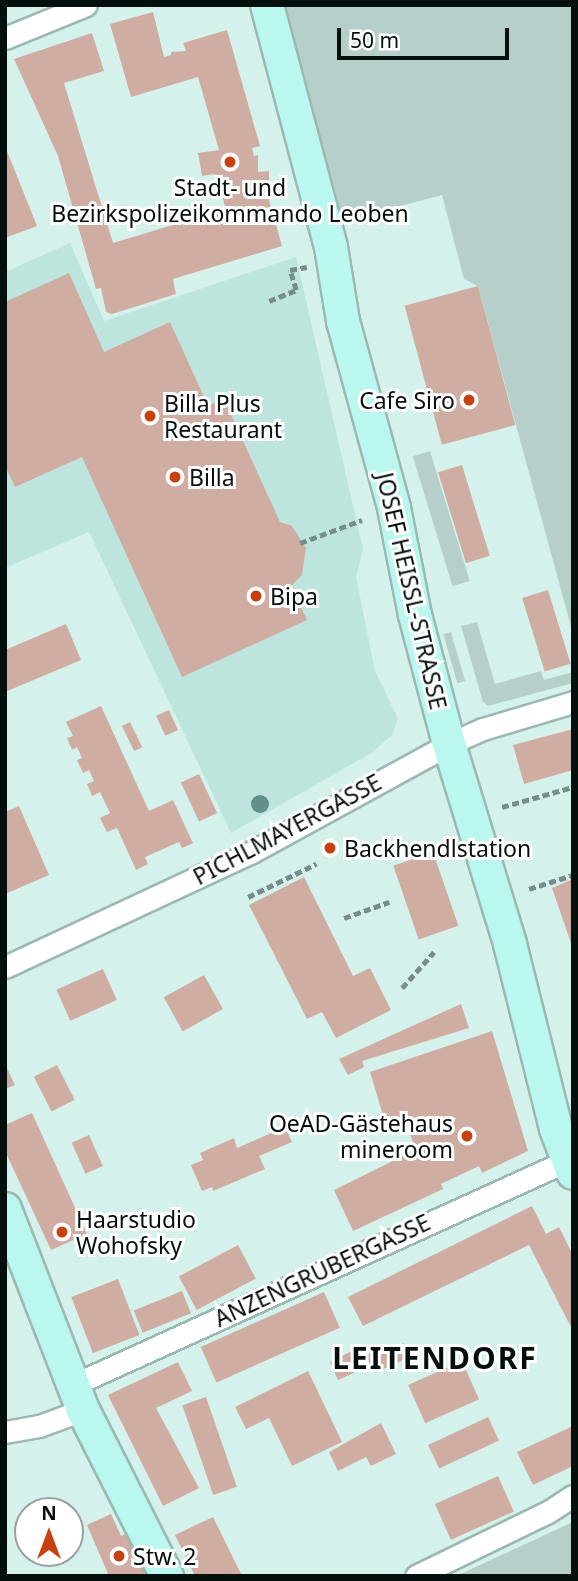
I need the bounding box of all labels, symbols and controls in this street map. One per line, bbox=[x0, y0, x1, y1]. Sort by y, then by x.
scale bar bbox=[340, 14, 512, 58]
text: 50 m bbox=[350, 26, 399, 54]
marker: Stadt- und Bezirkspolizeikommando Leoben bbox=[222, 154, 238, 170]
place label: Stadt- und Bezirkspolizeikommando Leoben bbox=[51, 173, 409, 227]
place label: Cafe Siro bbox=[359, 386, 455, 414]
place label: Billa Plus Restaurant bbox=[164, 389, 282, 443]
marker: Cafe Siro bbox=[461, 392, 477, 408]
marker: Billa Plus Restaurant bbox=[142, 408, 158, 424]
place label: Billa bbox=[189, 463, 235, 491]
marker: Billa bbox=[167, 469, 183, 485]
street label: JOSEF HEISSL-STRASSE bbox=[371, 470, 453, 712]
place label: Bipa bbox=[270, 582, 318, 610]
marker: Bipa bbox=[248, 588, 264, 604]
street label: PICHLMAYERGASSE bbox=[188, 768, 386, 890]
place label: Backhendlstation bbox=[344, 834, 531, 862]
marker: Backhendlstation bbox=[322, 840, 338, 856]
place label: OeAD-Gästehaus mineroom bbox=[269, 1109, 453, 1163]
marker: OeAD-Gästehaus mineroom bbox=[459, 1128, 475, 1144]
place label: Haarstudio Wohofsky bbox=[76, 1205, 196, 1259]
street label: ANZENGRUBERGASSE bbox=[210, 1208, 434, 1332]
marker: Haarstudio Wohofsky bbox=[54, 1224, 70, 1240]
district label: LEITENDORF bbox=[333, 1340, 537, 1376]
north arrow bbox=[14, 1497, 84, 1567]
text: N bbox=[41, 1500, 57, 1526]
place label: Stw. 2 bbox=[133, 1542, 196, 1570]
marker: Stw. 2 bbox=[111, 1548, 127, 1564]

